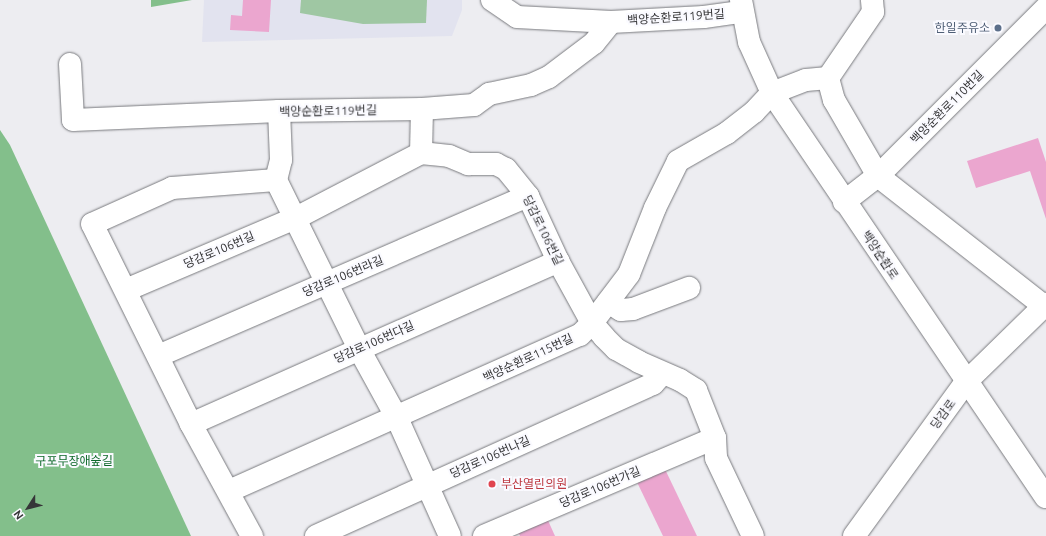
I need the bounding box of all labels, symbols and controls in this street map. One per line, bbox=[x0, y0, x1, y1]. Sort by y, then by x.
street label: 백양순환로119번길 bbox=[627, 6, 725, 28]
place label: 한일주유소 bbox=[935, 21, 990, 35]
marker: 한일주유소 bbox=[993, 23, 1003, 33]
street label: 백양순환로110번길 bbox=[907, 67, 987, 147]
street label: 백양순환로119번길 bbox=[279, 103, 377, 119]
street label: 당감로106번길 bbox=[520, 193, 566, 267]
street label: 백양순환로 bbox=[859, 228, 901, 282]
street label: 당감로106번길 bbox=[181, 229, 257, 271]
street label: 당감로106번라길 bbox=[300, 252, 386, 300]
street label: 당감로106번다길 bbox=[332, 318, 416, 366]
street label: 백양순환로115번길 bbox=[481, 331, 575, 385]
street label: 당감로 bbox=[927, 396, 959, 432]
street label: 당감로106번나길 bbox=[448, 433, 532, 481]
park label: 구포무장애숲길 bbox=[35, 454, 113, 468]
street label: 당감로106번가길 bbox=[557, 463, 643, 511]
place label: 부산열린의원 bbox=[501, 477, 567, 491]
marker: 부산열린의원 bbox=[486, 478, 498, 490]
north arrow bbox=[8, 488, 48, 528]
text: N bbox=[11, 508, 26, 522]

